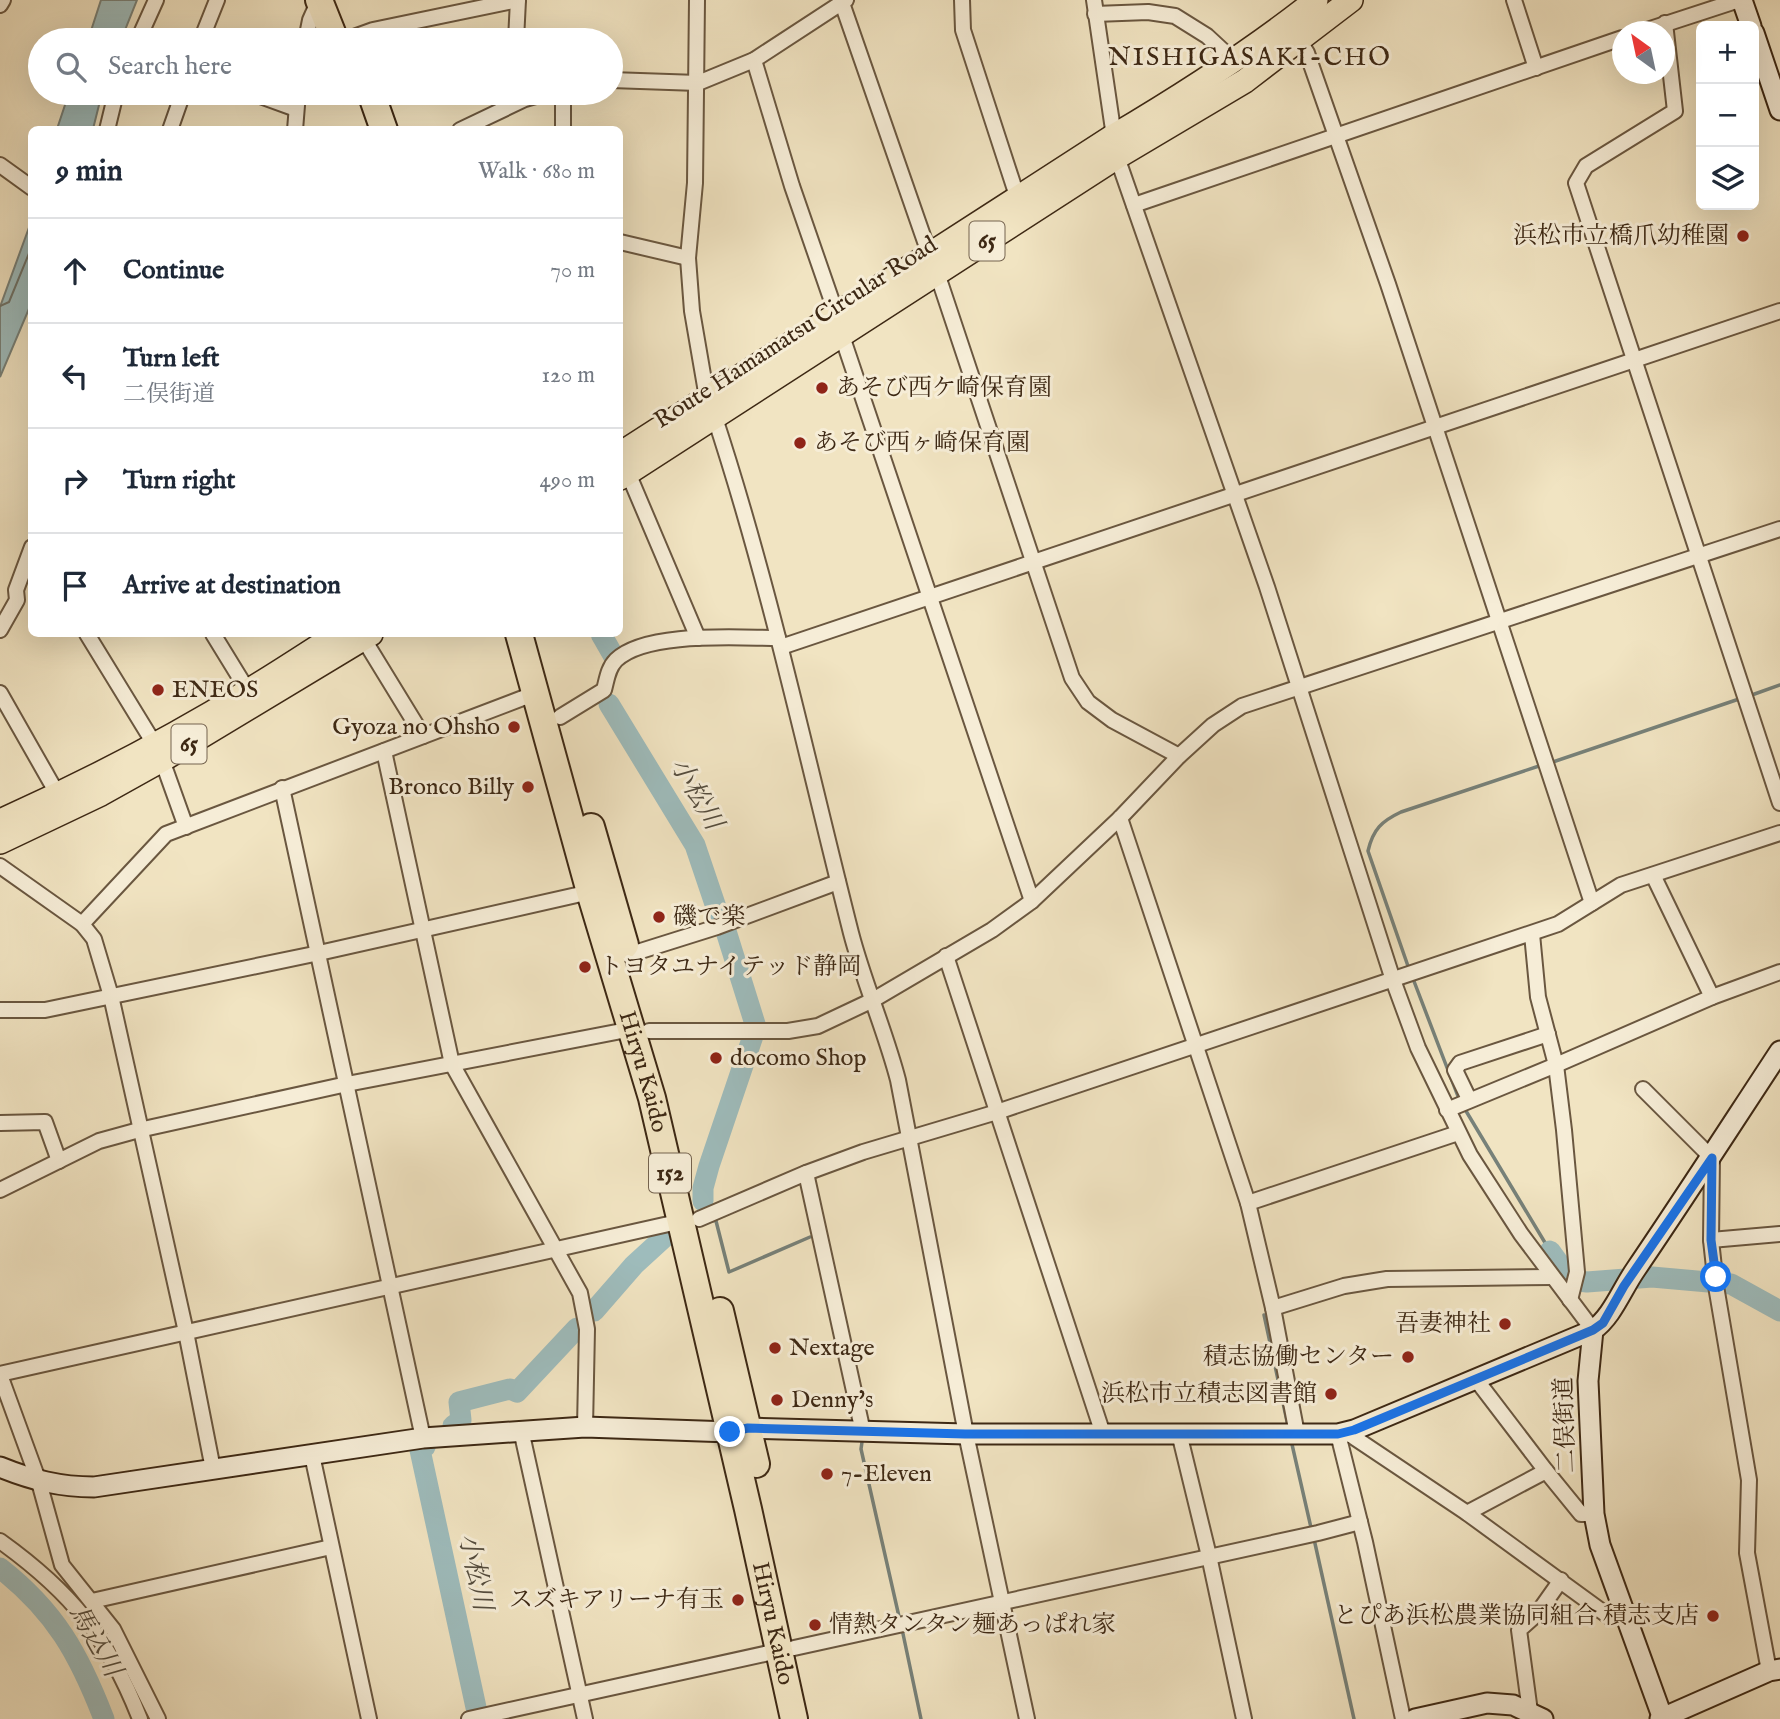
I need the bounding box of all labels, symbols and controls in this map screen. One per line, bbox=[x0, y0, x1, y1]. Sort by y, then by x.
north arrow bbox=[1612, 21, 1675, 84]
map controls bbox=[1696, 21, 1759, 210]
button: + bbox=[1696, 21, 1759, 84]
search box bbox=[28, 28, 623, 105]
district label: NISHIGASAKI-CHO bbox=[1108, 41, 1392, 74]
icon: search bbox=[52, 48, 90, 86]
text: Search here bbox=[108, 50, 232, 83]
button: − bbox=[1696, 84, 1759, 147]
button: layers bbox=[1696, 147, 1759, 210]
text: 9 min bbox=[56, 153, 123, 191]
text: Walk · 680 m bbox=[478, 157, 595, 186]
place label: 浜松市立橋爪幼稚園 bbox=[1513, 221, 1729, 252]
road number: 65 bbox=[970, 222, 1004, 260]
marker: 浜松市立橋爪幼稚園 bbox=[1735, 228, 1751, 244]
street label: Route Hamamatsu Circular Road bbox=[649, 230, 944, 436]
icon: ahead bbox=[56, 252, 94, 290]
text: Continue bbox=[123, 254, 224, 287]
text: 70 m bbox=[550, 256, 595, 285]
text: Turn left bbox=[123, 342, 220, 375]
icon: left bbox=[56, 357, 94, 395]
text: 120 m bbox=[542, 361, 595, 390]
place label: あそび西ケ崎保育園 bbox=[836, 373, 1052, 404]
text: 二俣街道 bbox=[123, 380, 215, 409]
marker: あそび西ケ崎保育園 bbox=[814, 380, 830, 396]
place label: あそび西ヶ崎保育園 bbox=[814, 428, 1030, 459]
marker: あそび西ヶ崎保育園 bbox=[792, 435, 808, 451]
icon: right bbox=[56, 462, 94, 500]
text: Turn right bbox=[123, 464, 236, 497]
text: 490 m bbox=[540, 466, 595, 495]
icon: arrive bbox=[56, 567, 94, 605]
text: Arrive at destination bbox=[123, 569, 341, 602]
place label: ENEOS bbox=[172, 675, 258, 706]
marker: ENEOS bbox=[150, 682, 166, 698]
place label: Gyoza no Ohsho bbox=[332, 712, 500, 743]
marker: Gyoza no Ohsho bbox=[506, 719, 522, 735]
road number: 65 bbox=[172, 724, 206, 764]
water label: 小松川 bbox=[662, 752, 731, 839]
place label: Bronco Billy bbox=[388, 772, 514, 803]
marker: Bronco Billy bbox=[520, 779, 536, 795]
place label: 磯で楽 bbox=[673, 902, 745, 933]
marker: 磯で楽 bbox=[651, 909, 667, 925]
place label: トヨタユナイテッド静岡 bbox=[599, 952, 861, 983]
marker: トヨタユナイテッド静岡 bbox=[577, 959, 593, 975]
street label: Hiryu Kaido bbox=[611, 1007, 675, 1136]
place label: docomo Shop bbox=[730, 1043, 867, 1074]
marker: docomo Shop bbox=[708, 1050, 724, 1066]
road number: 152 bbox=[649, 1154, 691, 1192]
route start bbox=[1700, 1261, 1731, 1292]
place label: 吾妻神社 bbox=[1395, 1309, 1491, 1340]
marker: 吾妻神社 bbox=[1497, 1316, 1513, 1332]
place label: Nextage bbox=[789, 1333, 874, 1364]
marker: Nextage bbox=[767, 1340, 783, 1356]
place label: 積志協働センター bbox=[1203, 1342, 1394, 1373]
marker: 積志協働センター bbox=[1400, 1349, 1416, 1365]
street label: 二俣街道 bbox=[1549, 1376, 1583, 1474]
place label: 浜松市立積志図書館 bbox=[1101, 1379, 1317, 1410]
place label: Denny's bbox=[791, 1385, 873, 1416]
marker: 浜松市立積志図書館 bbox=[1323, 1386, 1339, 1402]
marker: Denny's bbox=[769, 1392, 785, 1408]
route end bbox=[714, 1416, 745, 1447]
place label: 7-Eleven bbox=[841, 1459, 932, 1490]
marker: 7-Eleven bbox=[819, 1466, 835, 1482]
water label: 小松川 bbox=[451, 1530, 500, 1617]
street label: Hiryu Kaido bbox=[745, 1559, 802, 1688]
place label: スズキアリーナ有玉 bbox=[509, 1585, 724, 1616]
marker: スズキアリーナ有玉 bbox=[730, 1592, 746, 1608]
water label: 馬込川 bbox=[61, 1599, 130, 1686]
place label: とぴあ浜松農業協同組合 積志支店 bbox=[1334, 1601, 1699, 1632]
marker: とぴあ浜松農業協同組合 積志支店 bbox=[1705, 1608, 1721, 1624]
place label: 情熱タンタン麺あっぱれ家 bbox=[829, 1610, 1116, 1641]
marker: 情熱タンタン麺あっぱれ家 bbox=[807, 1617, 823, 1633]

